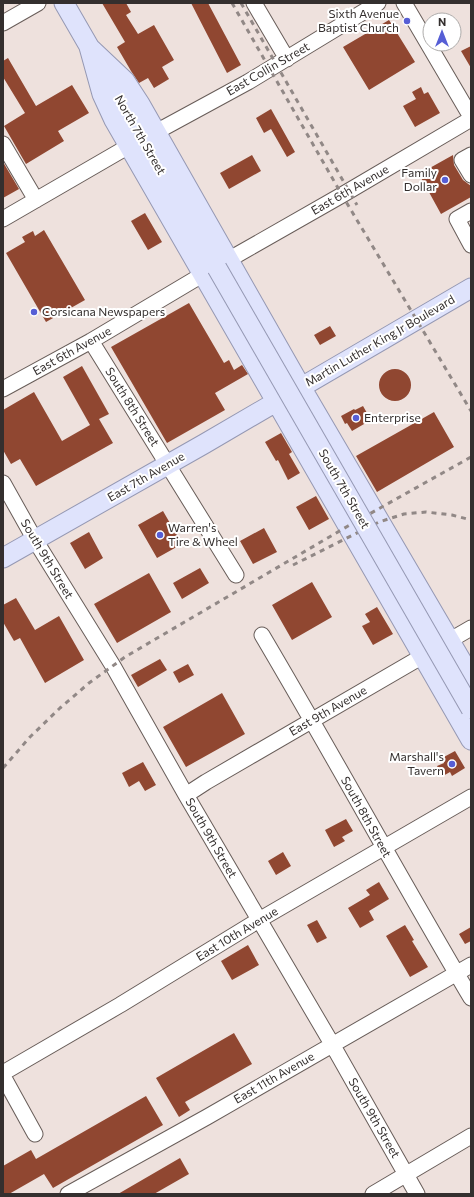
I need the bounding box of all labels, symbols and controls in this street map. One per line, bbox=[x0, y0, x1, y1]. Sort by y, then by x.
place label: Sixth Avenue Baptist Church bbox=[318, 6, 399, 34]
north arrow bbox=[422, 12, 462, 52]
text: N bbox=[438, 15, 446, 28]
marker: Sixth Avenue Baptist Church bbox=[402, 16, 412, 26]
street label: East Collin Street bbox=[223, 39, 312, 98]
street label: North 7th Street bbox=[112, 92, 169, 177]
street label: East 6th Avenue bbox=[308, 161, 391, 217]
place label: Family Dollar bbox=[401, 165, 437, 193]
marker: Family Dollar bbox=[440, 175, 450, 185]
street label: Martin Luther King Jr Boulevard bbox=[302, 291, 457, 390]
place label: Corsicana Newspapers bbox=[42, 304, 165, 318]
marker: Corsicana Newspapers bbox=[29, 307, 39, 317]
street label: East 6th Avenue bbox=[30, 323, 113, 377]
street label: South 8th Street bbox=[103, 364, 163, 449]
place label: Enterprise bbox=[364, 410, 421, 424]
marker: Enterprise bbox=[351, 413, 361, 423]
street label: South 7th Street bbox=[316, 446, 373, 531]
street label: East 7th Avenue bbox=[105, 448, 186, 504]
street label: South 9th Street bbox=[19, 516, 77, 601]
place label: Warren's Tire & Wheel bbox=[168, 520, 238, 548]
marker: Warren's Tire & Wheel bbox=[155, 530, 165, 540]
street label: East 9th Avenue bbox=[286, 682, 369, 738]
place label: Marshall's Tavern bbox=[389, 749, 444, 777]
marker: Marshall's Tavern bbox=[447, 759, 457, 769]
street label: South 8th Street bbox=[339, 774, 395, 859]
street label: South 9th Street bbox=[183, 795, 241, 880]
street label: East 10th Avenue bbox=[193, 903, 280, 963]
street label: East 11th Avenue bbox=[231, 1048, 316, 1106]
street label: South 9th Street bbox=[346, 1075, 404, 1160]

